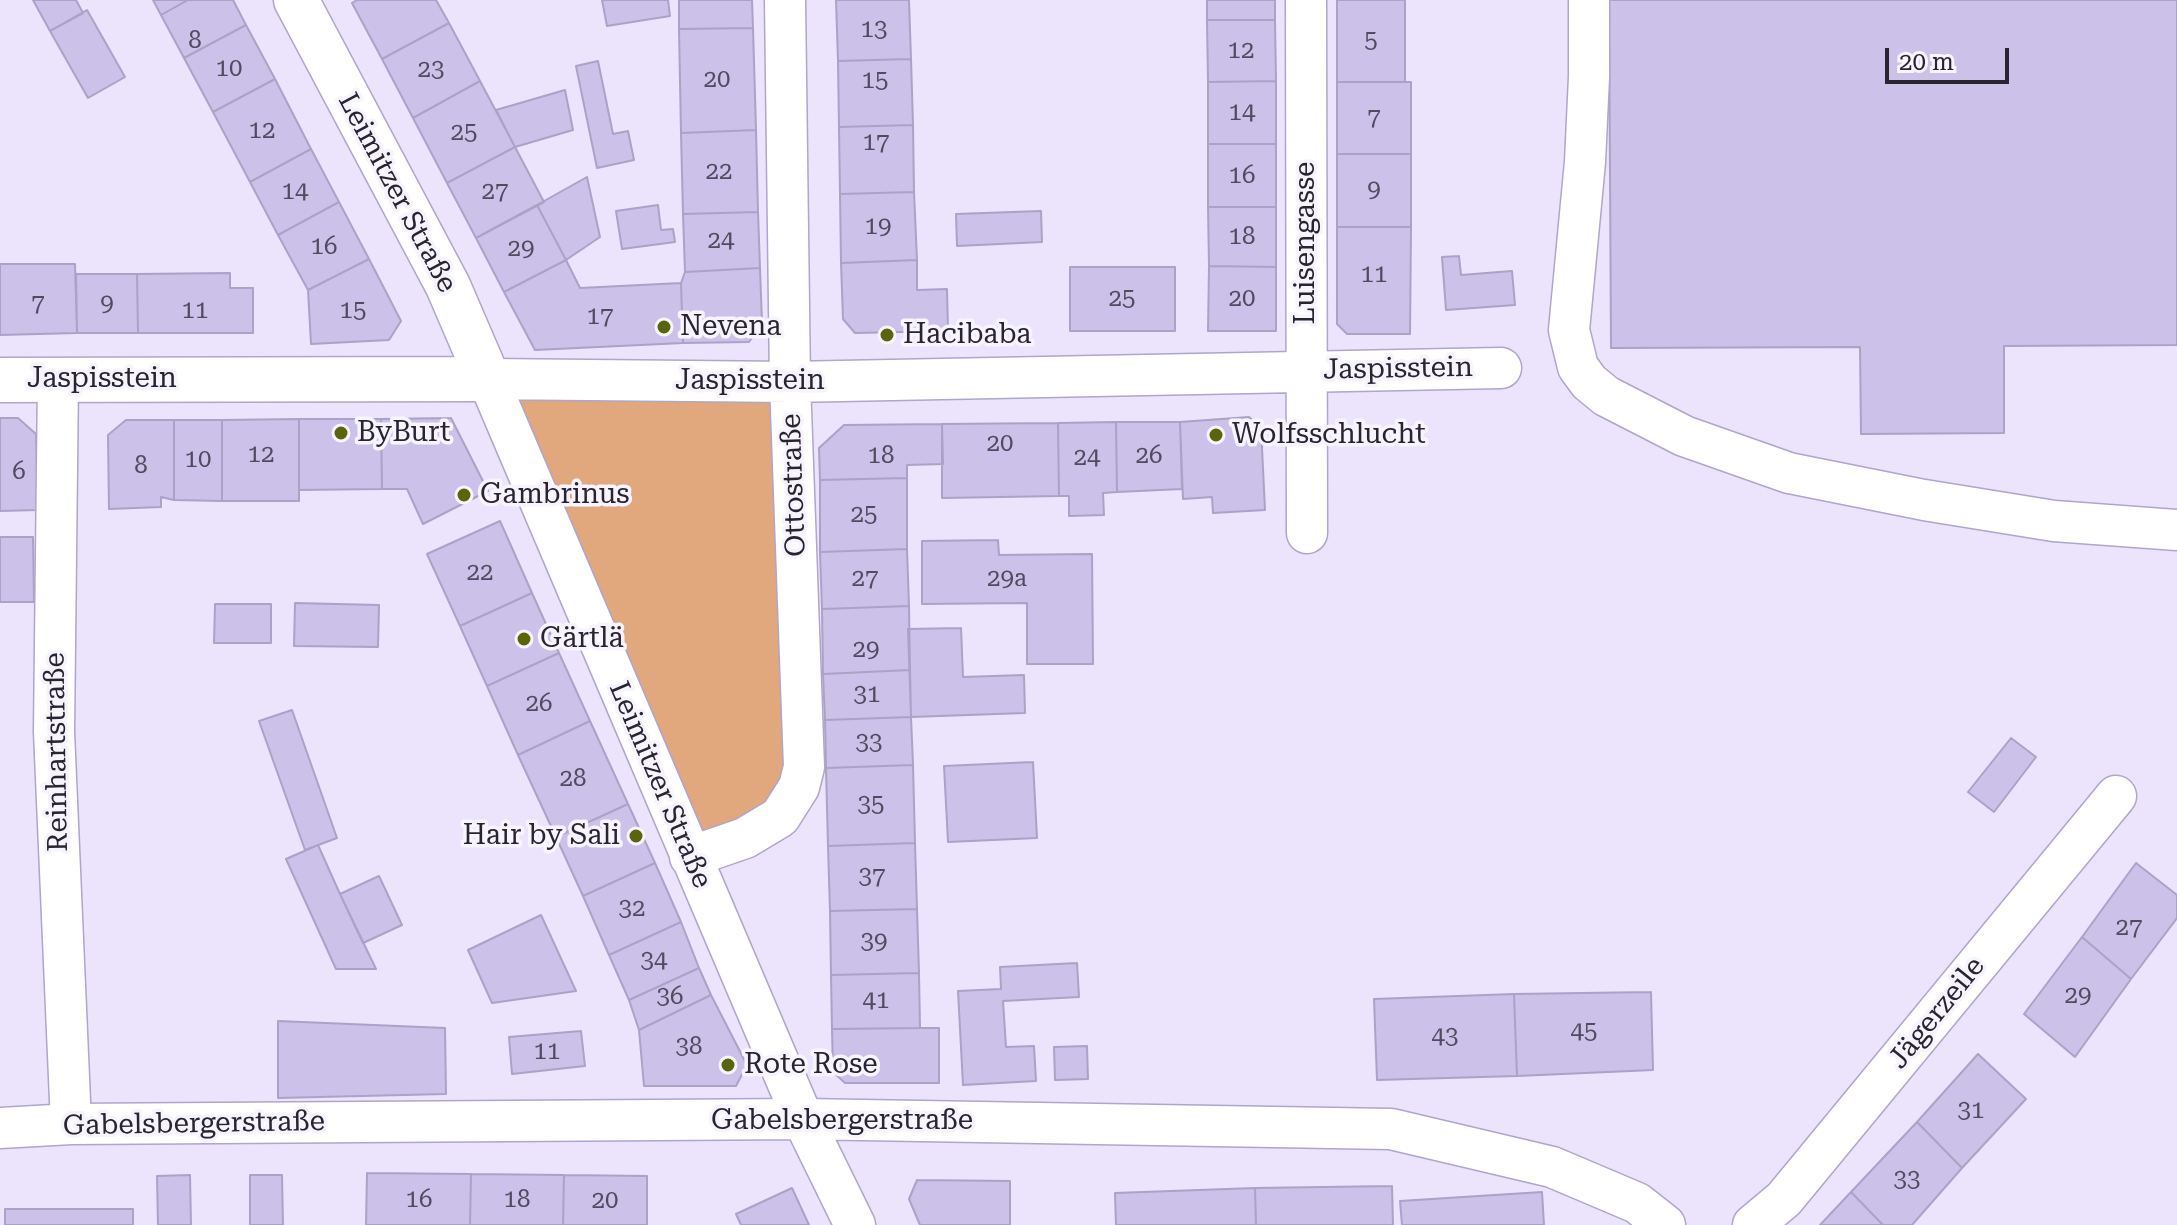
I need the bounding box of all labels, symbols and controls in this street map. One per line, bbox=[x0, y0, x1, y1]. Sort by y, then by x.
house number: 13 bbox=[861, 16, 887, 44]
house number: 8 bbox=[188, 27, 202, 55]
house number: 5 bbox=[1364, 27, 1378, 55]
scale bar bbox=[1889, 32, 2013, 82]
house number: 12 bbox=[1228, 37, 1254, 65]
text: 20 m bbox=[1899, 48, 1954, 76]
house number: 10 bbox=[216, 55, 242, 83]
house number: 23 bbox=[418, 56, 444, 84]
house number: 20 bbox=[704, 66, 730, 94]
house number: 15 bbox=[862, 67, 888, 95]
street label: Leimitzer Straße bbox=[330, 88, 464, 298]
house number: 14 bbox=[1229, 99, 1255, 127]
house number: 7 bbox=[1367, 104, 1381, 132]
house number: 12 bbox=[249, 117, 275, 145]
house number: 25 bbox=[451, 119, 477, 147]
house number: 17 bbox=[863, 129, 889, 157]
house number: 22 bbox=[706, 158, 732, 186]
house number: 16 bbox=[1229, 162, 1255, 190]
street label: Luisengasse bbox=[1289, 162, 1323, 324]
house number: 9 bbox=[1367, 176, 1381, 204]
house number: 14 bbox=[282, 178, 308, 206]
house number: 27 bbox=[482, 178, 508, 206]
house number: 19 bbox=[865, 213, 891, 241]
house number: 18 bbox=[1229, 223, 1255, 251]
house number: 24 bbox=[708, 227, 734, 255]
house number: 16 bbox=[311, 233, 337, 261]
house number: 29 bbox=[508, 235, 534, 263]
house number: 11 bbox=[1361, 261, 1387, 289]
house number: 25 bbox=[1109, 285, 1135, 313]
house number: 20 bbox=[1229, 285, 1255, 313]
house number: 7 bbox=[31, 290, 45, 318]
house number: 9 bbox=[100, 290, 114, 318]
house number: 11 bbox=[182, 297, 208, 325]
house number: 15 bbox=[340, 297, 366, 325]
house number: 17 bbox=[587, 303, 613, 331]
place label: Nevena bbox=[680, 310, 781, 344]
marker: Nevena bbox=[655, 318, 673, 336]
place label: Hacibaba bbox=[903, 318, 1031, 352]
marker: Hacibaba bbox=[878, 326, 896, 344]
street label: Jaspisstein bbox=[1323, 351, 1473, 387]
street label: Jaspisstein bbox=[27, 362, 177, 396]
street label: Jaspisstein bbox=[675, 364, 825, 398]
street label: Ottostraße bbox=[775, 413, 813, 557]
place label: ByBurt bbox=[357, 416, 450, 450]
place label: Wolfsschlucht bbox=[1232, 418, 1426, 452]
marker: ByBurt bbox=[332, 424, 350, 442]
marker: Wolfsschlucht bbox=[1207, 426, 1225, 444]
house number: 20 bbox=[987, 430, 1013, 458]
house number: 12 bbox=[248, 441, 274, 469]
house number: 18 bbox=[868, 442, 894, 470]
house number: 26 bbox=[1136, 442, 1162, 470]
house number: 24 bbox=[1074, 444, 1100, 472]
house number: 10 bbox=[185, 446, 211, 474]
house number: 8 bbox=[134, 452, 148, 480]
house number: 6 bbox=[12, 458, 26, 486]
place label: Gambrinus bbox=[480, 478, 630, 512]
marker: Gambrinus bbox=[455, 486, 473, 504]
house number: 25 bbox=[851, 501, 877, 529]
house number: 22 bbox=[467, 559, 493, 587]
house number: 27 bbox=[852, 565, 878, 593]
house number: 29a bbox=[987, 565, 1027, 593]
place label: Gärtlä bbox=[540, 622, 624, 656]
marker: Gärtlä bbox=[515, 630, 533, 648]
house number: 29 bbox=[853, 636, 879, 664]
street label: Reinhartstraße bbox=[38, 652, 76, 852]
street label: Leimitzer Straße bbox=[601, 677, 719, 893]
house number: 31 bbox=[854, 681, 880, 709]
house number: 26 bbox=[526, 690, 552, 718]
house number: 33 bbox=[856, 729, 882, 757]
house number: 28 bbox=[560, 765, 586, 793]
house number: 35 bbox=[858, 791, 884, 819]
place label: Hair by Sali bbox=[463, 819, 620, 853]
marker: Hair by Sali bbox=[627, 827, 645, 845]
house number: 37 bbox=[859, 863, 885, 891]
house number: 32 bbox=[619, 895, 645, 923]
house number: 27 bbox=[2116, 914, 2142, 942]
house number: 39 bbox=[861, 928, 887, 956]
house number: 34 bbox=[641, 947, 667, 975]
street label: Jägerzeile bbox=[1882, 950, 1992, 1076]
house number: 29 bbox=[2065, 982, 2091, 1010]
house number: 36 bbox=[657, 983, 683, 1011]
house number: 41 bbox=[863, 987, 889, 1015]
house number: 45 bbox=[1571, 1018, 1597, 1046]
house number: 43 bbox=[1432, 1023, 1458, 1051]
house number: 38 bbox=[676, 1033, 702, 1061]
house number: 11 bbox=[534, 1038, 560, 1066]
place label: Rote Rose bbox=[744, 1048, 878, 1082]
marker: Rote Rose bbox=[719, 1056, 737, 1074]
house number: 31 bbox=[1958, 1097, 1984, 1125]
street label: Gabelsbergerstraße bbox=[711, 1104, 973, 1138]
street label: Gabelsbergerstraße bbox=[63, 1105, 325, 1143]
house number: 33 bbox=[1894, 1166, 1920, 1194]
house number: 16 bbox=[406, 1186, 432, 1214]
house number: 18 bbox=[504, 1186, 530, 1214]
house number: 20 bbox=[592, 1187, 618, 1215]

